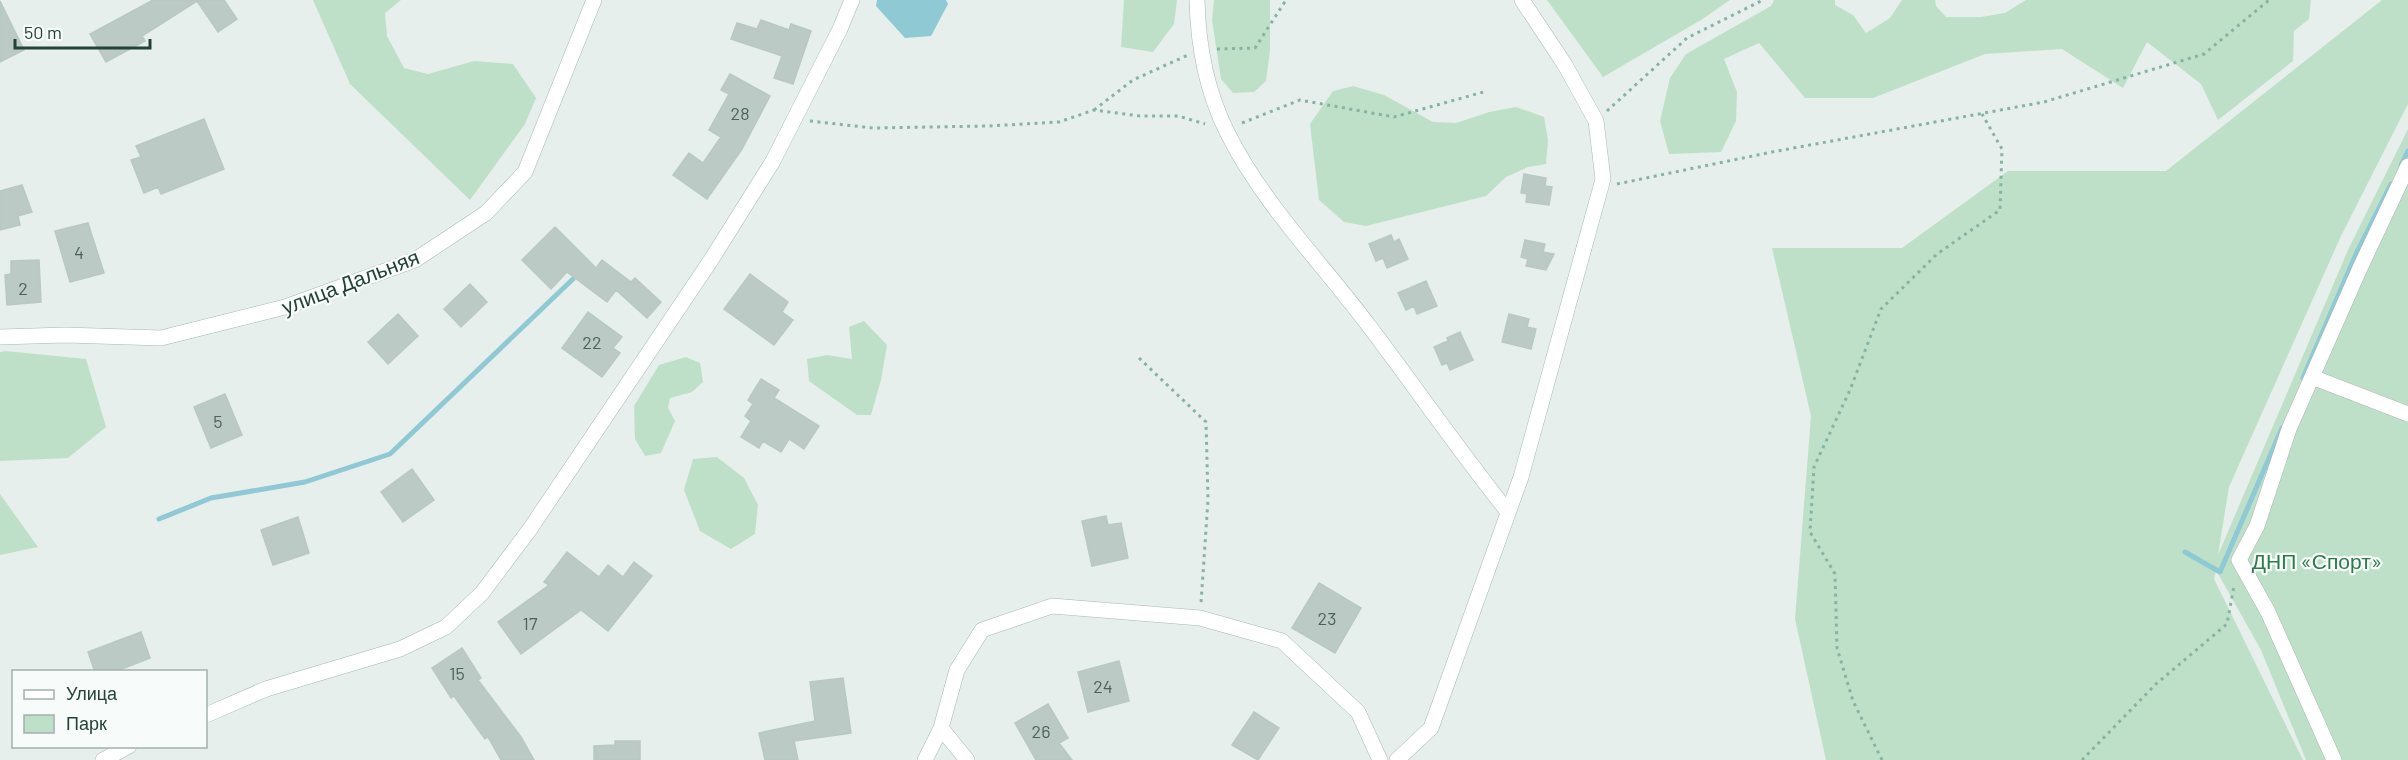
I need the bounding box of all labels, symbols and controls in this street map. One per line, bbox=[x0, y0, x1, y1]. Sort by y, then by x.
scale bar bbox=[15, 12, 150, 50]
text: 50 m bbox=[24, 21, 62, 43]
house number: 28 bbox=[730, 102, 750, 124]
house number: 4 bbox=[74, 241, 84, 263]
street label: улица Дальняя bbox=[278, 243, 422, 319]
house number: 2 bbox=[18, 277, 28, 299]
house number: 22 bbox=[582, 331, 602, 353]
house number: 5 bbox=[213, 410, 223, 432]
park label: ДНП «Спорт» bbox=[2252, 548, 2382, 573]
house number: 23 bbox=[1318, 607, 1336, 629]
house number: 17 bbox=[523, 612, 538, 634]
house number: 15 bbox=[449, 662, 465, 684]
legend bbox=[12, 670, 207, 748]
house number: 24 bbox=[1093, 675, 1113, 697]
text: Улица bbox=[66, 682, 118, 704]
text: Парк bbox=[66, 712, 107, 734]
house number: 26 bbox=[1032, 720, 1050, 742]

